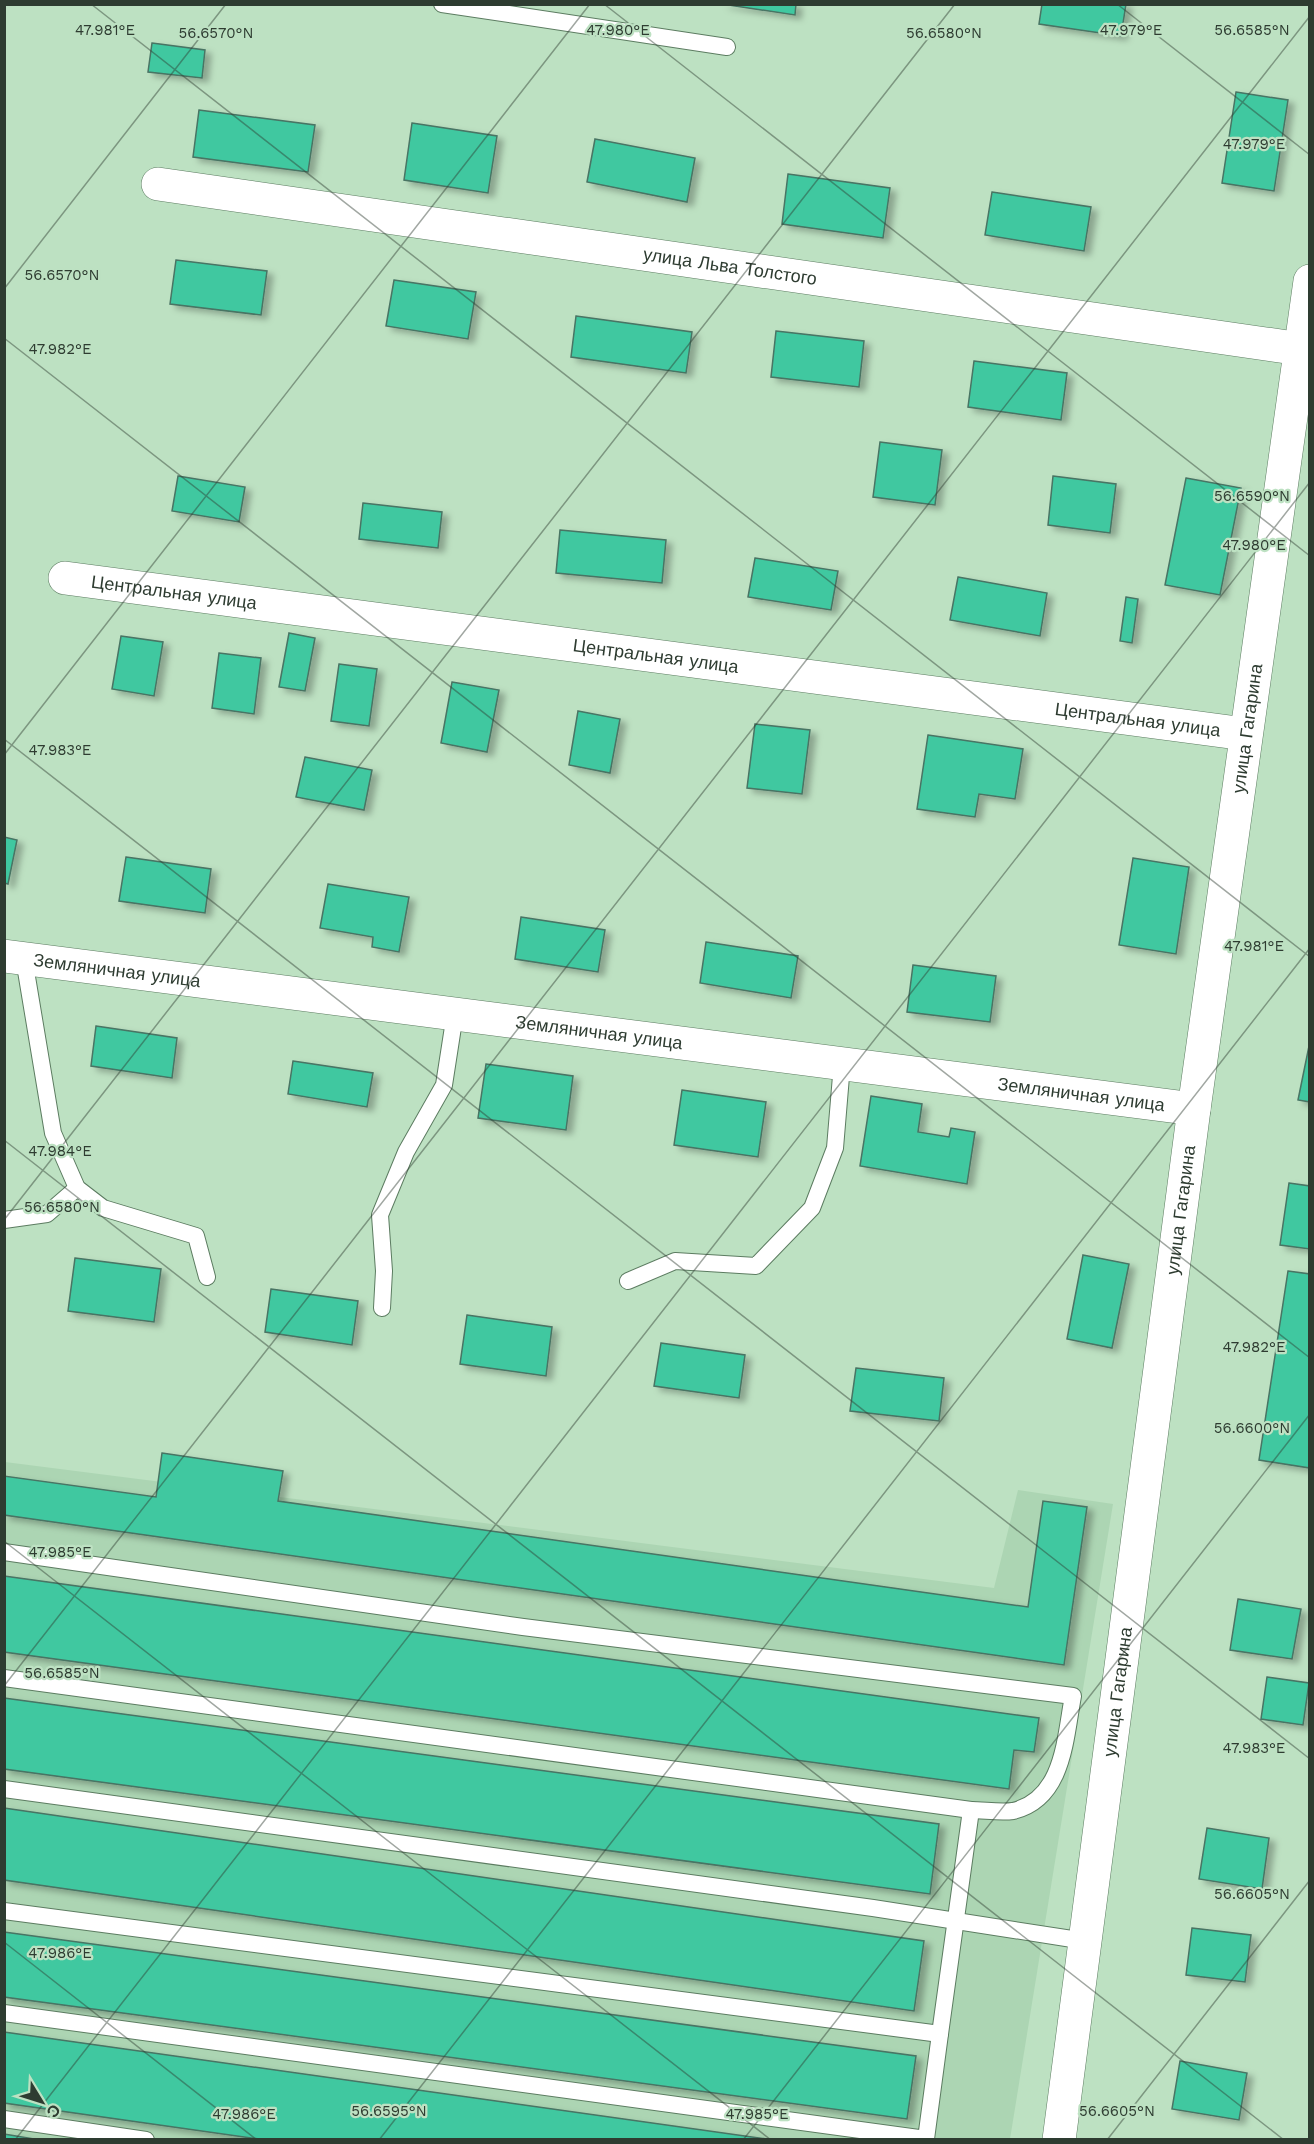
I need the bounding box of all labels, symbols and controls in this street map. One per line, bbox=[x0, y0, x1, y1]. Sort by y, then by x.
text: 47.981°E bbox=[75, 21, 135, 39]
text: 47.980°E bbox=[586, 21, 650, 39]
text: 47.979°E bbox=[1100, 21, 1162, 39]
text: 56.6585°N bbox=[1214, 21, 1290, 39]
text: 56.6570°N bbox=[179, 24, 253, 42]
text: 56.6580°N bbox=[906, 24, 982, 42]
text: 47.979°E bbox=[1223, 135, 1285, 153]
street label: улица Льва Толстого bbox=[642, 243, 818, 289]
text: 56.6570°N bbox=[25, 266, 99, 284]
text: 47.982°E bbox=[28, 340, 92, 358]
text: 56.6590°N bbox=[1214, 487, 1290, 505]
text: 47.980°E bbox=[1222, 536, 1286, 554]
street label: Центральная улица bbox=[90, 571, 259, 613]
street label: Центральная улица bbox=[572, 634, 741, 677]
street label: улица Гагарина bbox=[1227, 661, 1266, 795]
street label: Центральная улица bbox=[1054, 698, 1223, 741]
text: 47.983°E bbox=[29, 741, 91, 759]
text: 47.981°E bbox=[1224, 937, 1284, 955]
street label: Земляничная улица bbox=[32, 949, 203, 991]
street label: Земляничная улица bbox=[514, 1011, 685, 1053]
street label: Земляничная улица bbox=[996, 1073, 1167, 1115]
text: 47.984°E bbox=[28, 1142, 92, 1160]
street label: улица Гагарина bbox=[1161, 1143, 1199, 1276]
text: 56.6580°N bbox=[24, 1198, 100, 1216]
text: 47.982°E bbox=[1222, 1338, 1286, 1356]
text: 56.6600°N bbox=[1214, 1419, 1290, 1437]
text: 47.985°E bbox=[28, 1543, 92, 1561]
street label: улица Гагарина bbox=[1098, 1625, 1136, 1758]
text: 56.6585°N bbox=[24, 1664, 100, 1682]
text: 47.983°E bbox=[1223, 1739, 1285, 1757]
text: 56.6605°N bbox=[1214, 1885, 1290, 1903]
text: 47.986°E bbox=[28, 1944, 92, 1962]
north arrow bbox=[12, 2072, 72, 2132]
text: С bbox=[42, 2101, 64, 2122]
text: 56.6595°N bbox=[351, 2102, 427, 2120]
text: 56.6605°N bbox=[1079, 2102, 1155, 2120]
text: 47.986°E bbox=[212, 2105, 276, 2123]
text: 47.985°E bbox=[725, 2105, 789, 2123]

